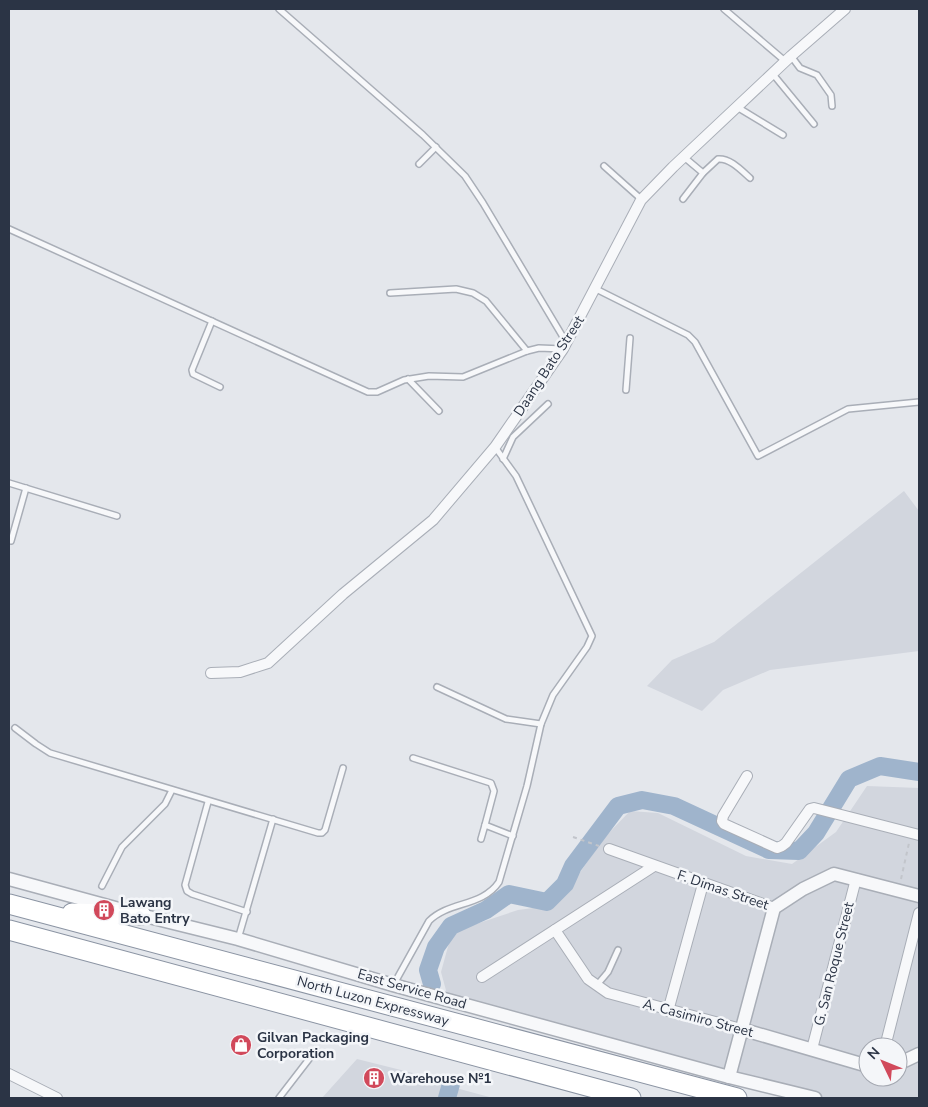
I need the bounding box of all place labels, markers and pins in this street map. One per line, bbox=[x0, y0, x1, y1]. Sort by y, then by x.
place label: Lawang Bato Entry bbox=[120, 893, 190, 928]
building icon: Lawang Bato Entry bbox=[92, 898, 116, 922]
place label: Gilvan Packaging Corporation bbox=[257, 1028, 369, 1063]
shop icon: Gilvan Packaging Corporation bbox=[229, 1033, 253, 1057]
building icon: Warehouse №1 bbox=[362, 1066, 386, 1090]
place label: Warehouse №1 bbox=[390, 1069, 492, 1088]

